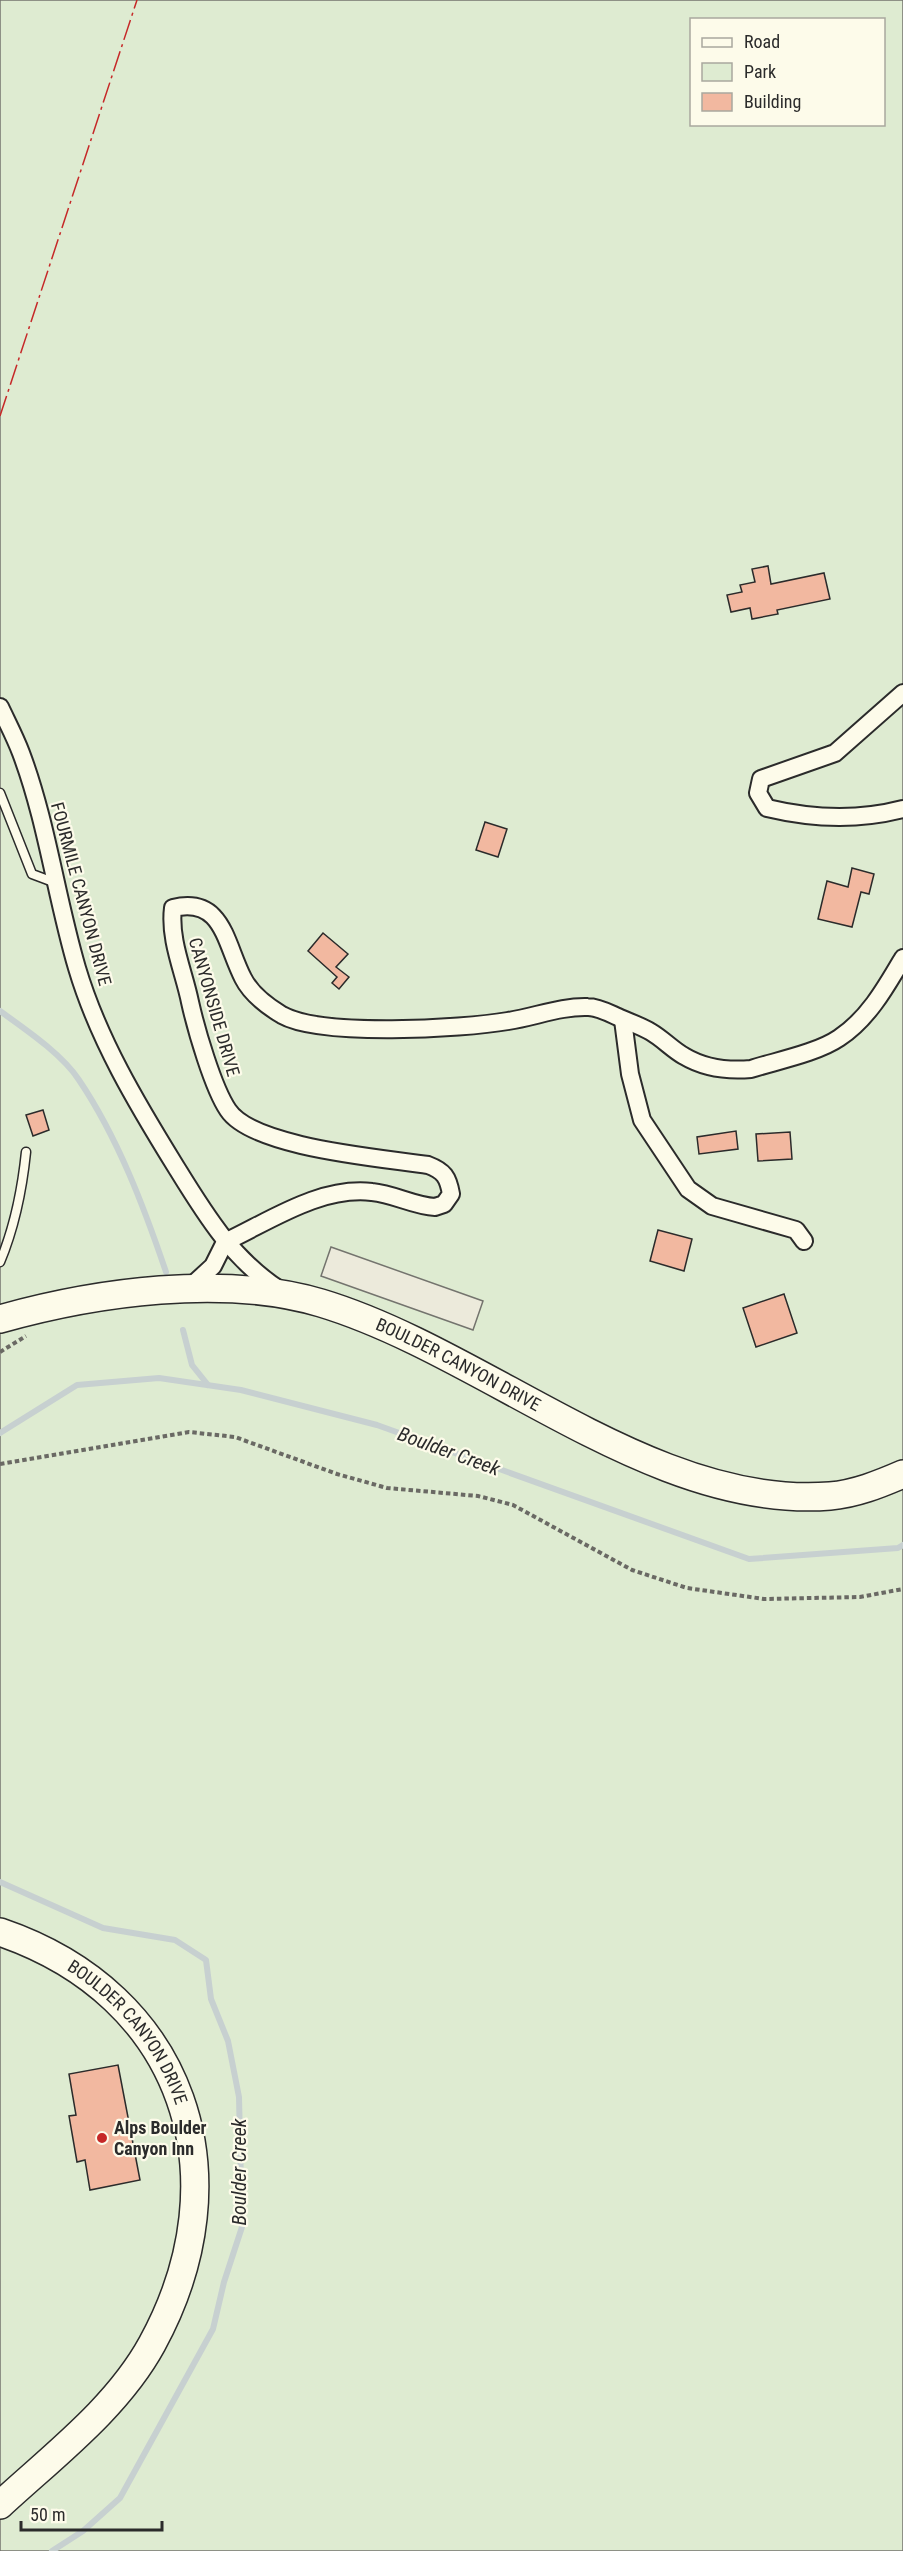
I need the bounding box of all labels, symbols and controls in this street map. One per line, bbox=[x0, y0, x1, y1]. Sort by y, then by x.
legend bbox=[690, 18, 885, 126]
text: Road bbox=[744, 31, 780, 52]
text: Park bbox=[744, 61, 776, 82]
text: Building bbox=[744, 91, 801, 112]
street label: FOURMILE CANYON DRIVE bbox=[47, 800, 116, 988]
street label: CANYONSIDE DRIVE bbox=[185, 935, 244, 1079]
street label: BOULDER CANYON DRIVE bbox=[373, 1313, 545, 1415]
water label: Boulder Creek bbox=[395, 1421, 505, 1481]
street label: BOULDER CANYON DRIVE bbox=[64, 1955, 192, 2107]
place label: Alps Boulder Canyon Inn bbox=[114, 2117, 206, 2159]
water label: Boulder Creek bbox=[227, 2117, 251, 2225]
marker: Alps Boulder Canyon Inn bbox=[95, 2131, 109, 2145]
scale bar bbox=[21, 2494, 162, 2532]
text: 50 m bbox=[30, 2504, 65, 2525]

